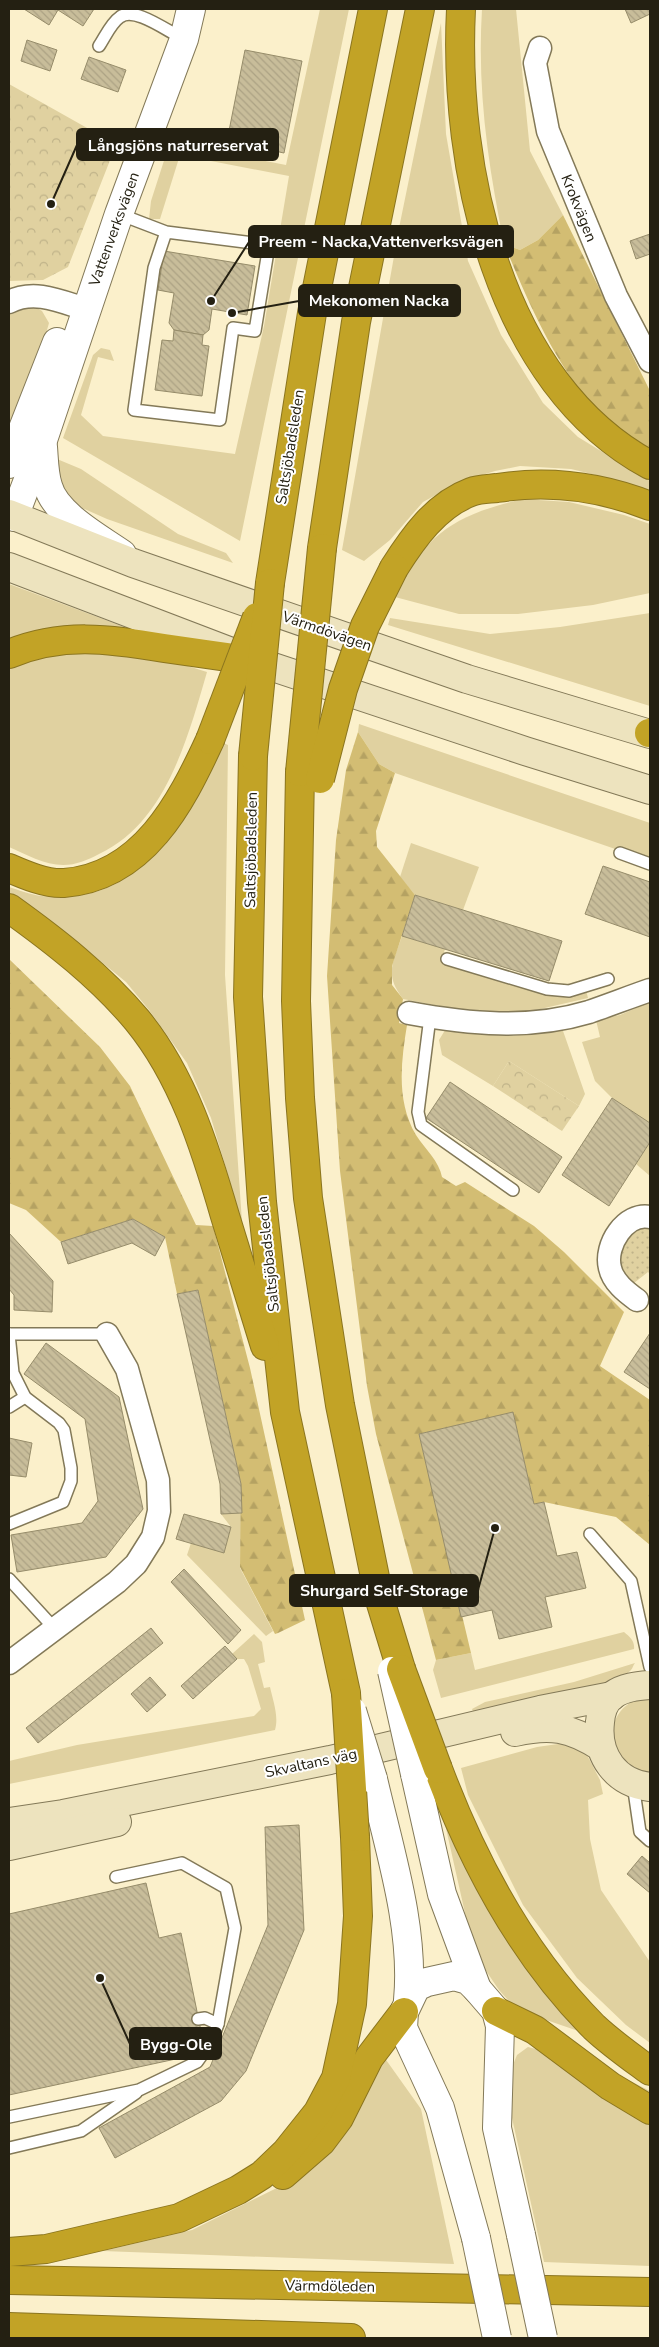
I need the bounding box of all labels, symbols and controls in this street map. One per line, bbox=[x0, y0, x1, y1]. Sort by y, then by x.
callout: Långsjöns naturreservat bbox=[77, 129, 278, 160]
text: Långsjöns naturreservat bbox=[88, 135, 269, 157]
street label: Vattenverksvägen bbox=[84, 169, 144, 290]
street label: Krokvägen bbox=[556, 171, 602, 245]
callout: Preem - Nacka,Vattenverksvägen bbox=[249, 226, 513, 257]
text: Preem - Nacka,Vattenverksvägen bbox=[259, 231, 503, 253]
callout: Mekonomen Nacka bbox=[299, 285, 460, 316]
text: Mekonomen Nacka bbox=[309, 290, 449, 312]
street label: Saltsjöbadsleden bbox=[271, 388, 309, 506]
street label: Värmdövägen bbox=[279, 606, 374, 656]
street label: Saltsjöbadsleden bbox=[240, 792, 262, 908]
street label: Saltsjöbadsleden bbox=[252, 1195, 284, 1313]
callout: Shurgard Self-Storage bbox=[290, 1575, 478, 1606]
text: Shurgard Self-Storage bbox=[300, 1580, 468, 1602]
street label: Skvaltans väg bbox=[263, 1744, 359, 1782]
callout: Bygg-Ole bbox=[130, 2028, 221, 2059]
text: Bygg-Ole bbox=[140, 2034, 212, 2056]
street label: Värmdöleden bbox=[284, 2275, 375, 2297]

